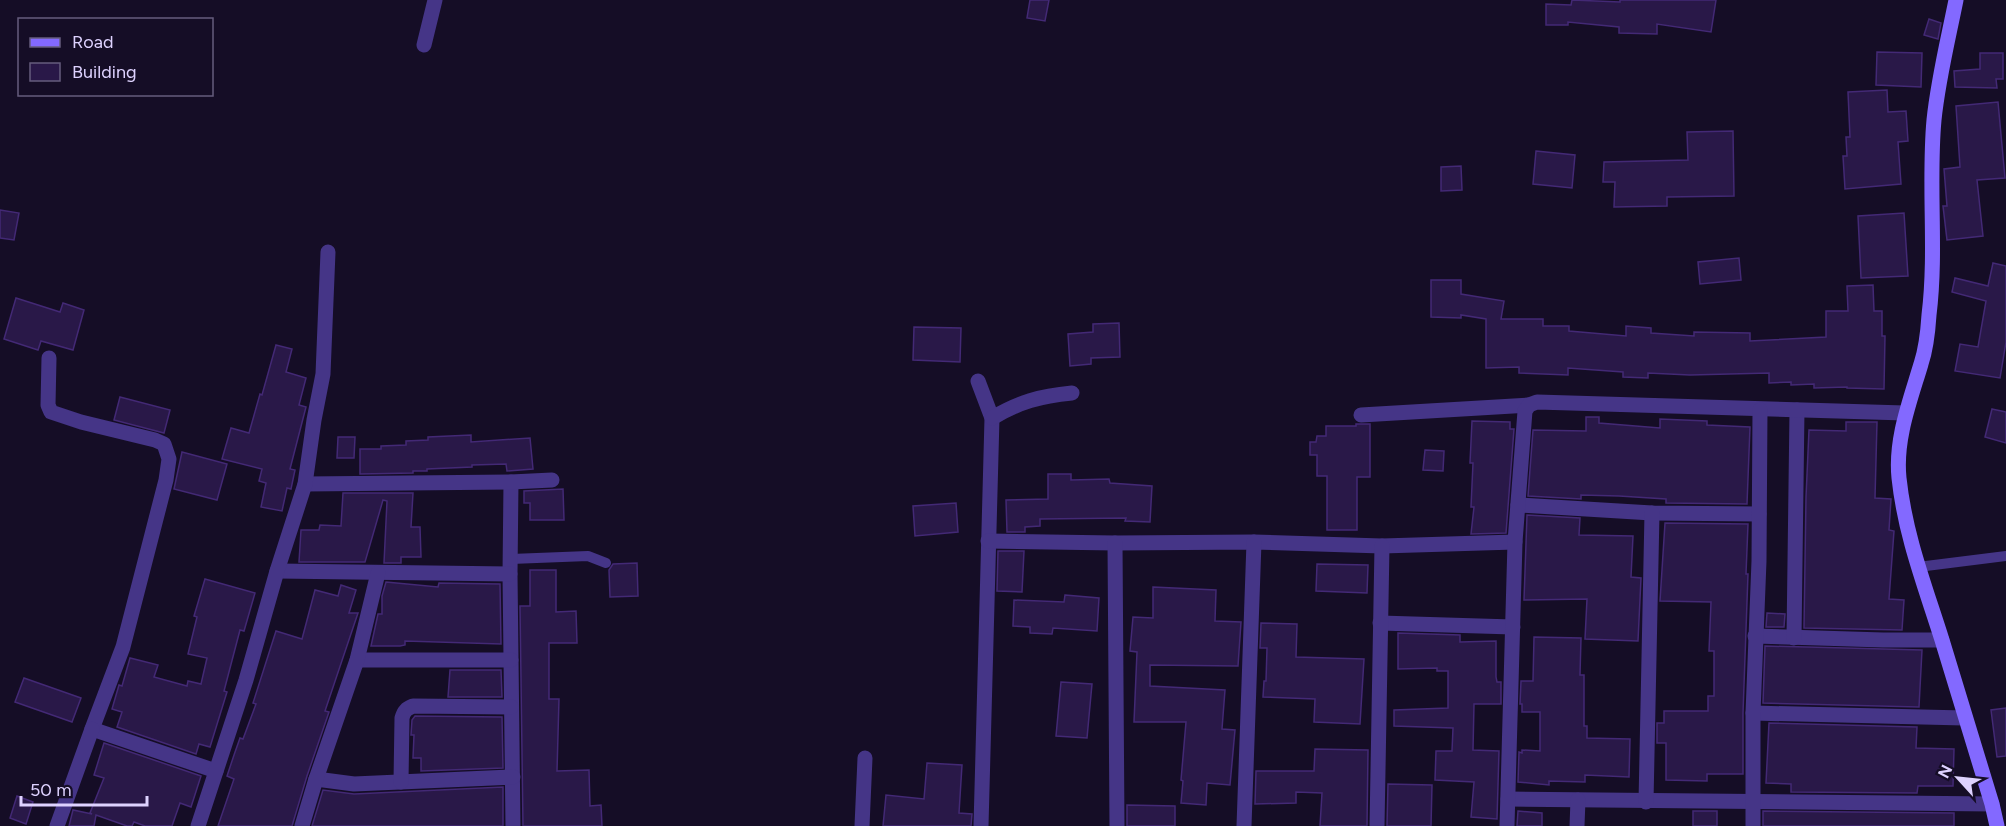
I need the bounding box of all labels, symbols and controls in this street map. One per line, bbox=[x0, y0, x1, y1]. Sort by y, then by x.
legend bbox=[18, 18, 213, 96]
text: Road bbox=[72, 31, 113, 53]
text: Building bbox=[72, 61, 137, 83]
north arrow bbox=[1928, 748, 1988, 808]
text: N bbox=[1934, 762, 1956, 781]
scale bar bbox=[21, 769, 147, 807]
text: 50 m bbox=[30, 779, 72, 801]

